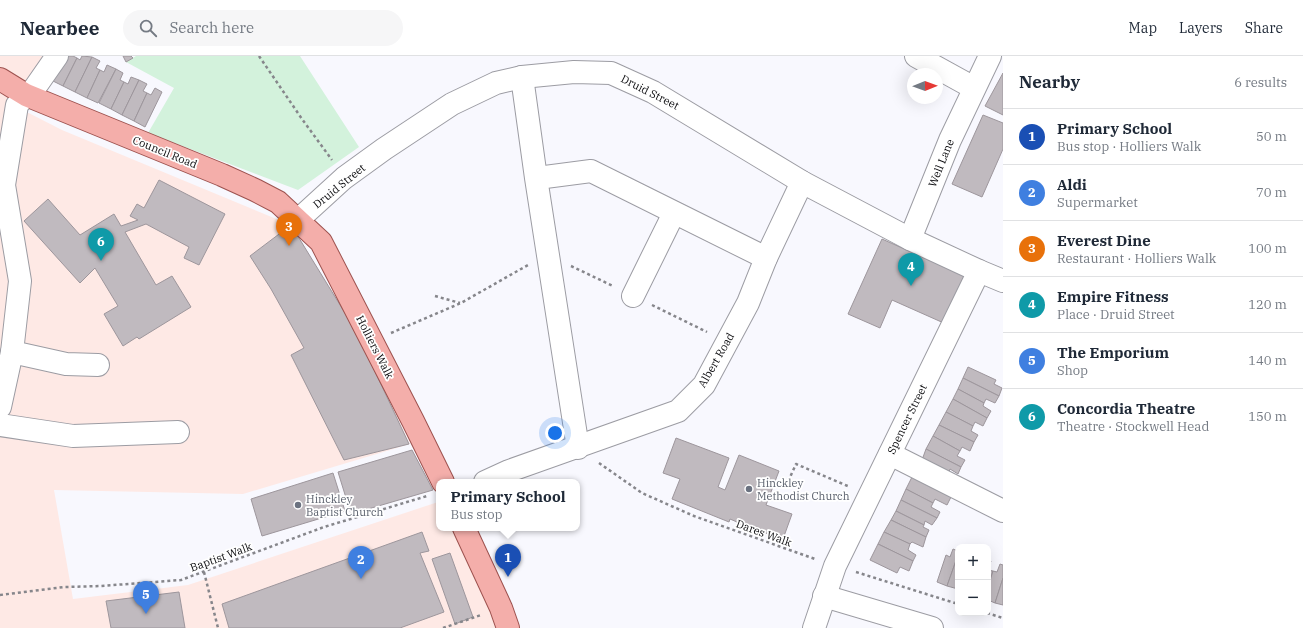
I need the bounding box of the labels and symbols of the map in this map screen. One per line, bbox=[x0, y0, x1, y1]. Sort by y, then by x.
north arrow bbox=[907, 68, 943, 104]
street label: Druid Street bbox=[619, 71, 681, 113]
street label: Council Road bbox=[131, 133, 200, 171]
street label: Well Lane bbox=[925, 137, 957, 189]
street label: Druid Street bbox=[310, 161, 368, 211]
pin: 3 bbox=[276, 213, 302, 246]
pin: 6 bbox=[88, 228, 114, 261]
pin: 4 bbox=[898, 253, 924, 286]
street label: Holliers Walk bbox=[353, 313, 397, 382]
street label: Albert Road bbox=[695, 330, 737, 390]
street label: Spencer Street bbox=[884, 382, 930, 456]
your location bbox=[545, 423, 565, 443]
place label: Hinckley Methodist Church bbox=[757, 476, 850, 503]
marker: Hinckley Methodist Church bbox=[744, 484, 754, 494]
place label: Hinckley Baptist Church bbox=[306, 492, 384, 519]
marker: Hinckley Baptist Church bbox=[293, 500, 303, 510]
street label: Dares Walk bbox=[734, 516, 794, 550]
street label: Baptist Walk bbox=[188, 539, 254, 575]
pin: 1 bbox=[495, 544, 521, 577]
pin: 2 bbox=[348, 546, 374, 579]
pin: 5 bbox=[133, 581, 159, 614]

